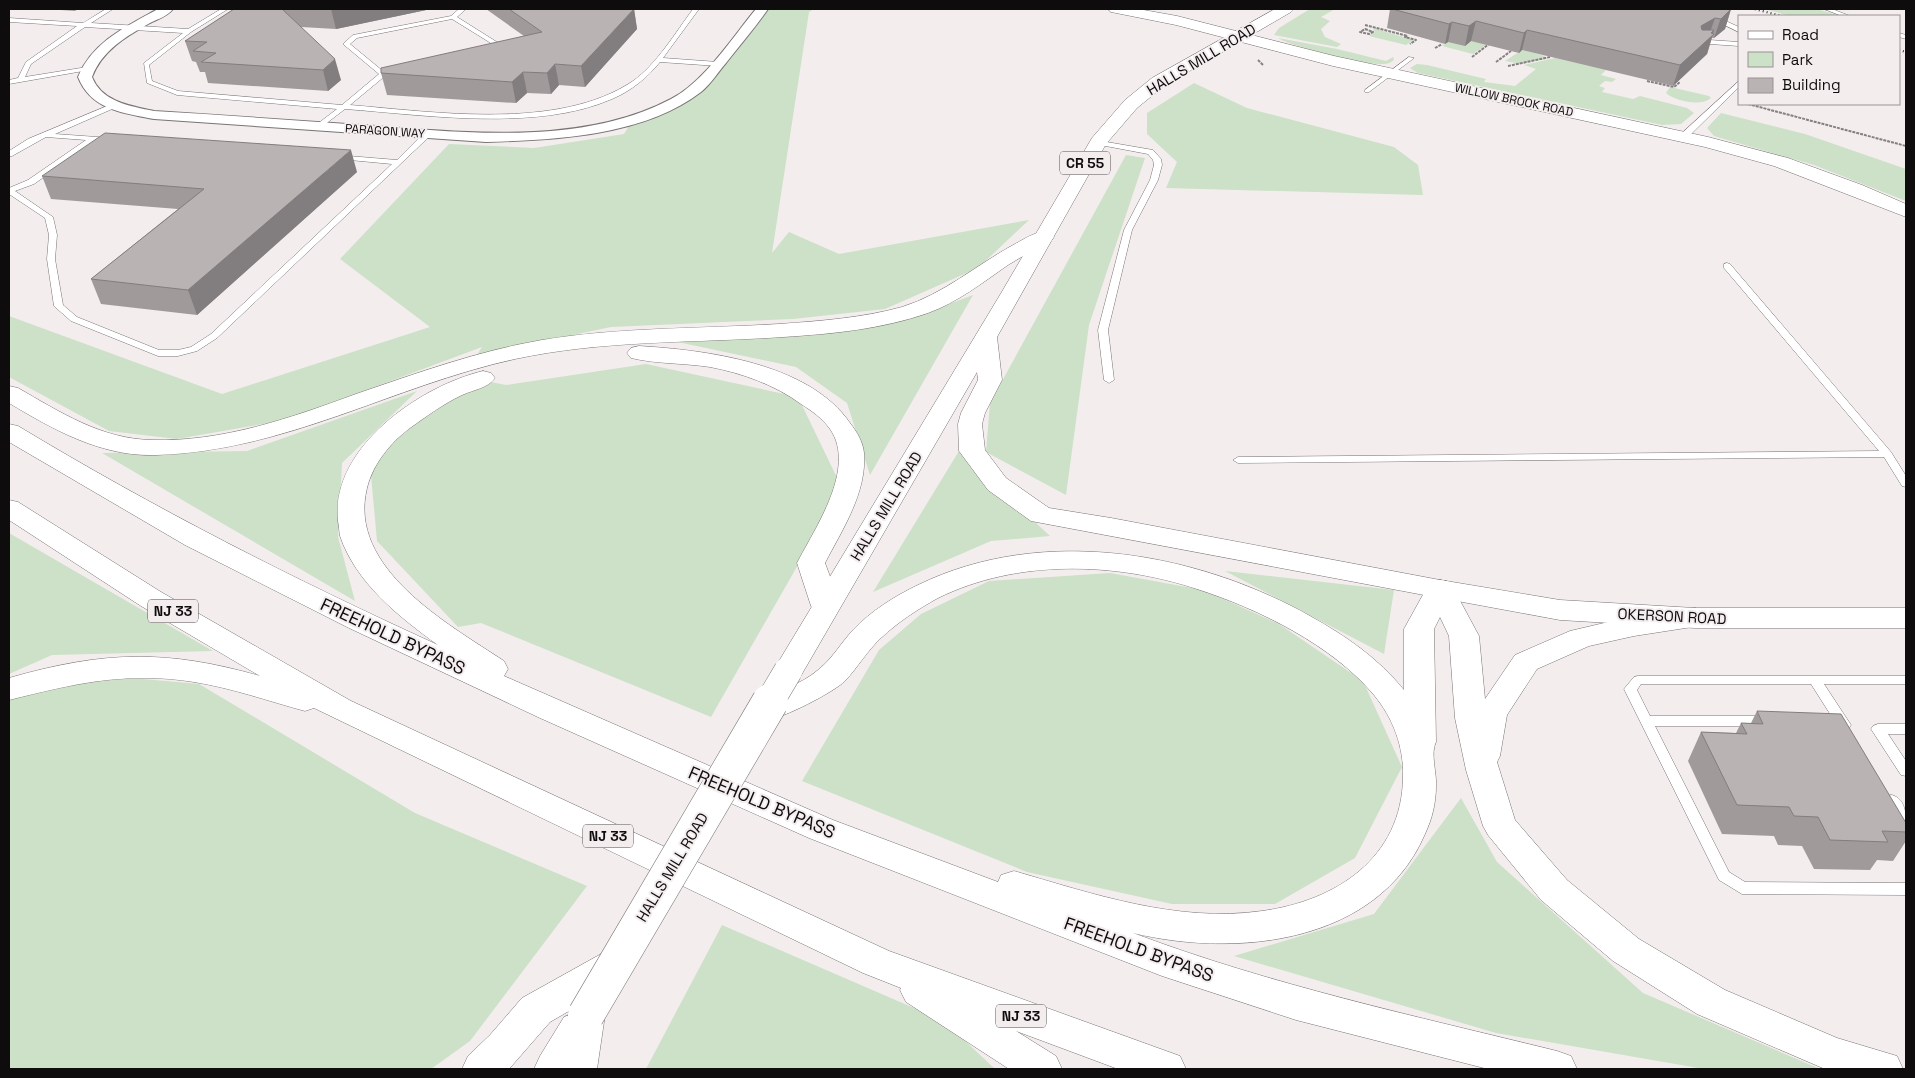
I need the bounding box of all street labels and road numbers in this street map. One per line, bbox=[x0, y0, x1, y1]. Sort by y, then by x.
street label: HALLS MILL ROAD bbox=[1143, 19, 1259, 99]
street label: WILLOW BROOK ROAD bbox=[1453, 80, 1575, 120]
street label: PARAGON WAY bbox=[344, 120, 426, 142]
road number: CR 55 bbox=[1060, 152, 1110, 174]
street label: HALLS MILL ROAD bbox=[846, 448, 926, 564]
street label: FREEHOLD BYPASS bbox=[317, 592, 469, 680]
road number: NJ 33 bbox=[148, 600, 198, 622]
street label: OKERSON ROAD bbox=[1617, 604, 1727, 628]
street label: FREEHOLD BYPASS bbox=[685, 761, 839, 843]
street label: HALLS MILL ROAD bbox=[632, 809, 712, 925]
road number: NJ 33 bbox=[583, 824, 633, 848]
street label: FREEHOLD BYPASS bbox=[1061, 911, 1217, 987]
road number: NJ 33 bbox=[996, 1004, 1046, 1028]

